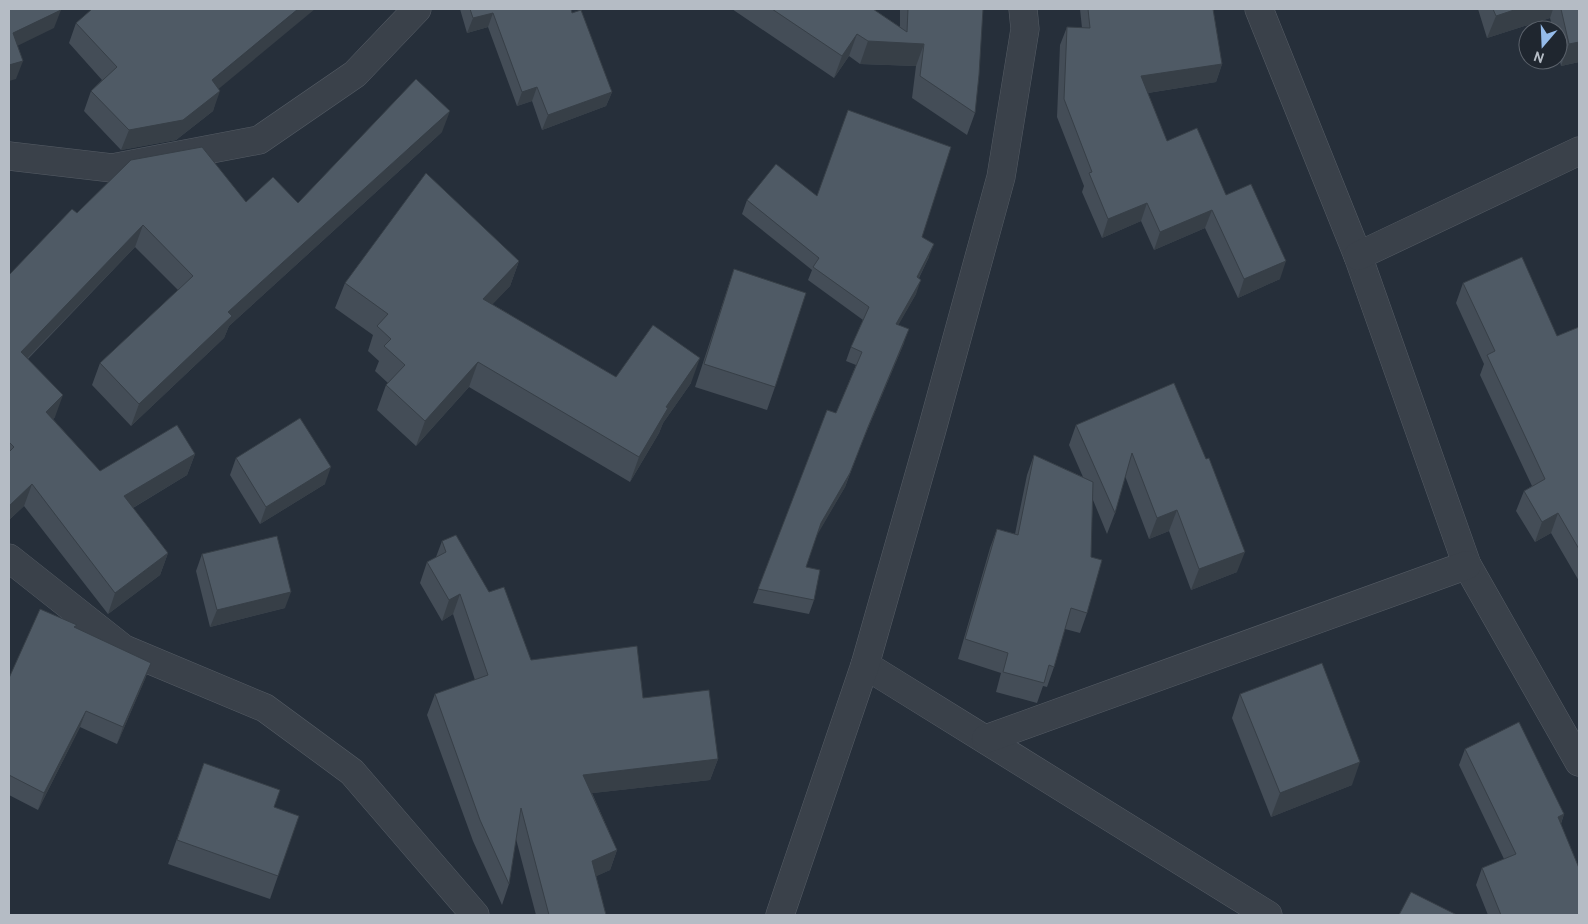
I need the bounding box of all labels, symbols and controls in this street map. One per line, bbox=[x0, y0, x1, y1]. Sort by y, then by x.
north arrow bbox=[1518, 20, 1568, 70]
text: N bbox=[1532, 46, 1547, 66]

